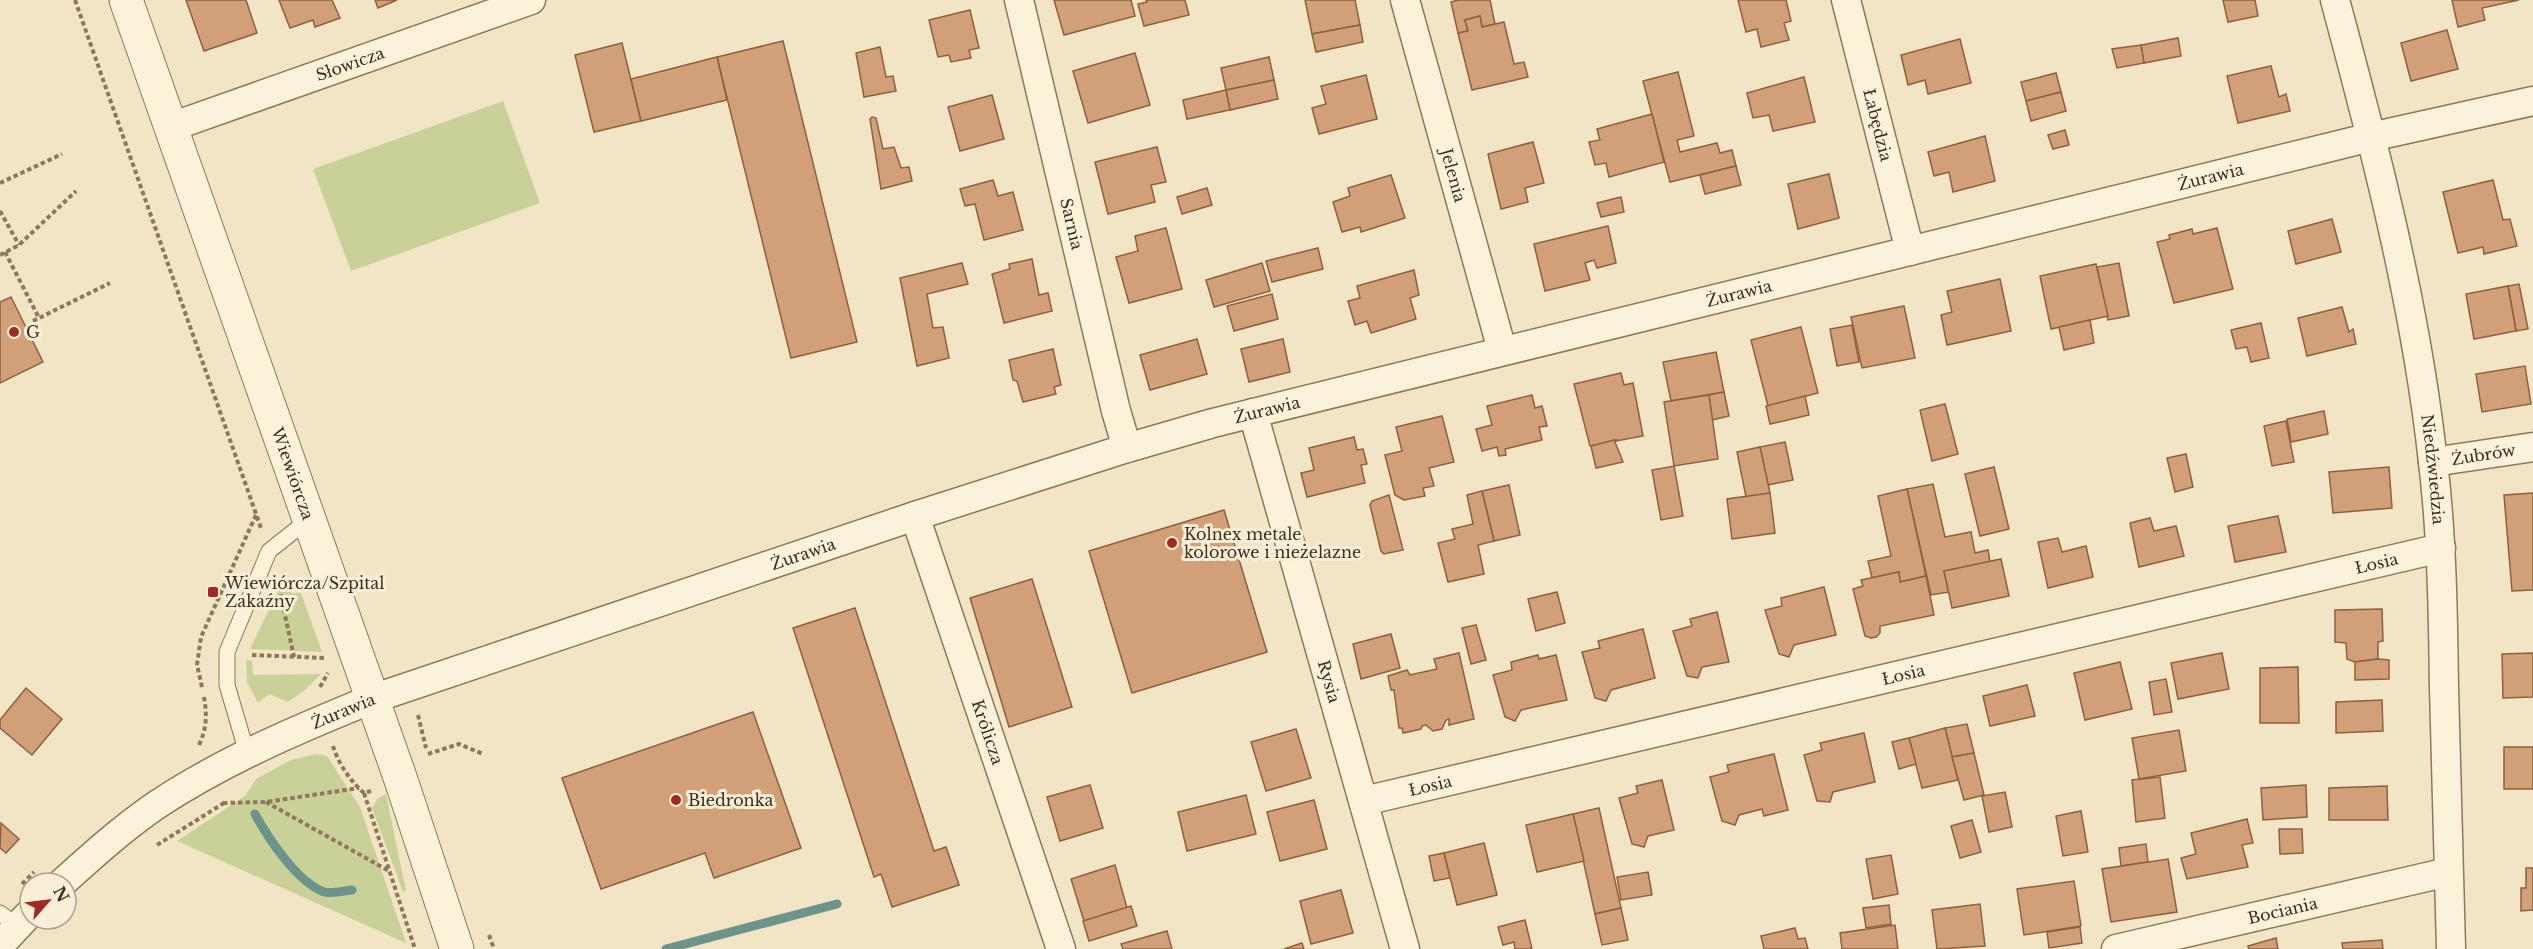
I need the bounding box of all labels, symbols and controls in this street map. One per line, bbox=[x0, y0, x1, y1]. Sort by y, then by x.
street label: Słowicza bbox=[313, 42, 387, 85]
street label: Łabędzia bbox=[1859, 87, 1897, 164]
street label: Jelenia bbox=[1436, 144, 1471, 205]
street label: Żurawia bbox=[2176, 159, 2246, 194]
street label: Sarnia bbox=[1056, 196, 1088, 252]
street label: Żurawia bbox=[1704, 275, 1774, 311]
place label: G bbox=[26, 322, 40, 342]
marker: G bbox=[7, 325, 21, 339]
street label: Żurawia bbox=[1232, 392, 1302, 427]
street label: Niedźwiedzia bbox=[2417, 413, 2449, 525]
street label: Wiewiórcza bbox=[267, 424, 318, 522]
street label: Żubrów bbox=[2450, 440, 2517, 469]
place label: Kolnex metale kolorowe i nieżelazne bbox=[1184, 524, 1361, 562]
street label: Żurawia bbox=[768, 534, 838, 574]
marker: Kolnex metale kolorowe i nieżelazne bbox=[1165, 536, 1179, 550]
street label: Łosia bbox=[2353, 548, 2400, 578]
place label: Wiewiórcza/Szpital Zakaźny bbox=[224, 573, 384, 611]
marker: Wiewiórcza/Szpital Zakaźny bbox=[206, 585, 220, 599]
street label: Rysia bbox=[1314, 658, 1345, 705]
street label: Łosia bbox=[1880, 660, 1927, 689]
street label: Żurawia bbox=[308, 689, 378, 733]
street label: Królicza bbox=[968, 697, 1008, 767]
street label: Łosia bbox=[1407, 771, 1454, 800]
place label: Biedronka bbox=[688, 790, 773, 810]
marker: Biedronka bbox=[669, 793, 683, 807]
north arrow bbox=[18, 871, 78, 931]
text: N bbox=[49, 883, 74, 905]
street label: Bociania bbox=[2246, 893, 2320, 928]

